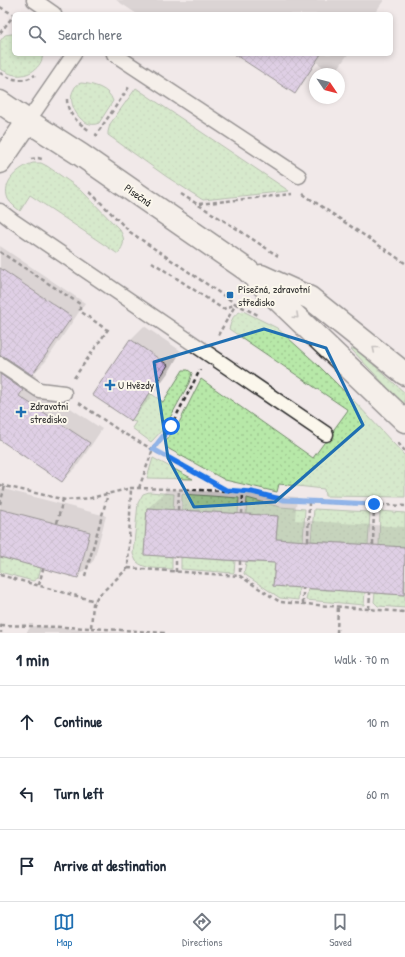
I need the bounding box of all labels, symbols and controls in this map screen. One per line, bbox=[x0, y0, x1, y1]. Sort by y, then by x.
search box bbox=[12, 12, 393, 56]
icon: search bbox=[26, 23, 48, 45]
text: Search here bbox=[58, 24, 122, 45]
north arrow bbox=[309, 68, 345, 104]
street label: Písečná bbox=[122, 181, 155, 210]
place label: Písečná, zdravotní středisko bbox=[238, 282, 310, 309]
marker: Písečná, zdravotní středisko bbox=[225, 290, 235, 300]
one-way arrow bbox=[291, 311, 299, 319]
one-way arrow bbox=[372, 347, 379, 354]
place label: U Hvězdy bbox=[118, 378, 155, 392]
marker: U Hvězdy bbox=[105, 380, 115, 390]
place label: Zdravotni stredisko bbox=[30, 399, 68, 426]
marker: Zdravotni stredisko bbox=[15, 406, 27, 418]
route start bbox=[162, 417, 180, 435]
route end bbox=[365, 495, 383, 513]
text: 1 min bbox=[16, 648, 49, 671]
text: Walk · 70 m bbox=[334, 650, 389, 668]
icon: ahead bbox=[16, 711, 38, 733]
text: Continue bbox=[54, 711, 102, 732]
text: 10 m bbox=[367, 713, 389, 731]
icon: left bbox=[16, 783, 38, 805]
text: Turn left bbox=[54, 783, 104, 804]
text: 60 m bbox=[366, 785, 389, 803]
icon: arrive bbox=[16, 855, 38, 877]
text: Arrive at destination bbox=[54, 855, 166, 876]
tab: Map bbox=[53, 911, 75, 949]
tab: Directions bbox=[182, 911, 223, 949]
tab: Saved bbox=[329, 911, 352, 949]

